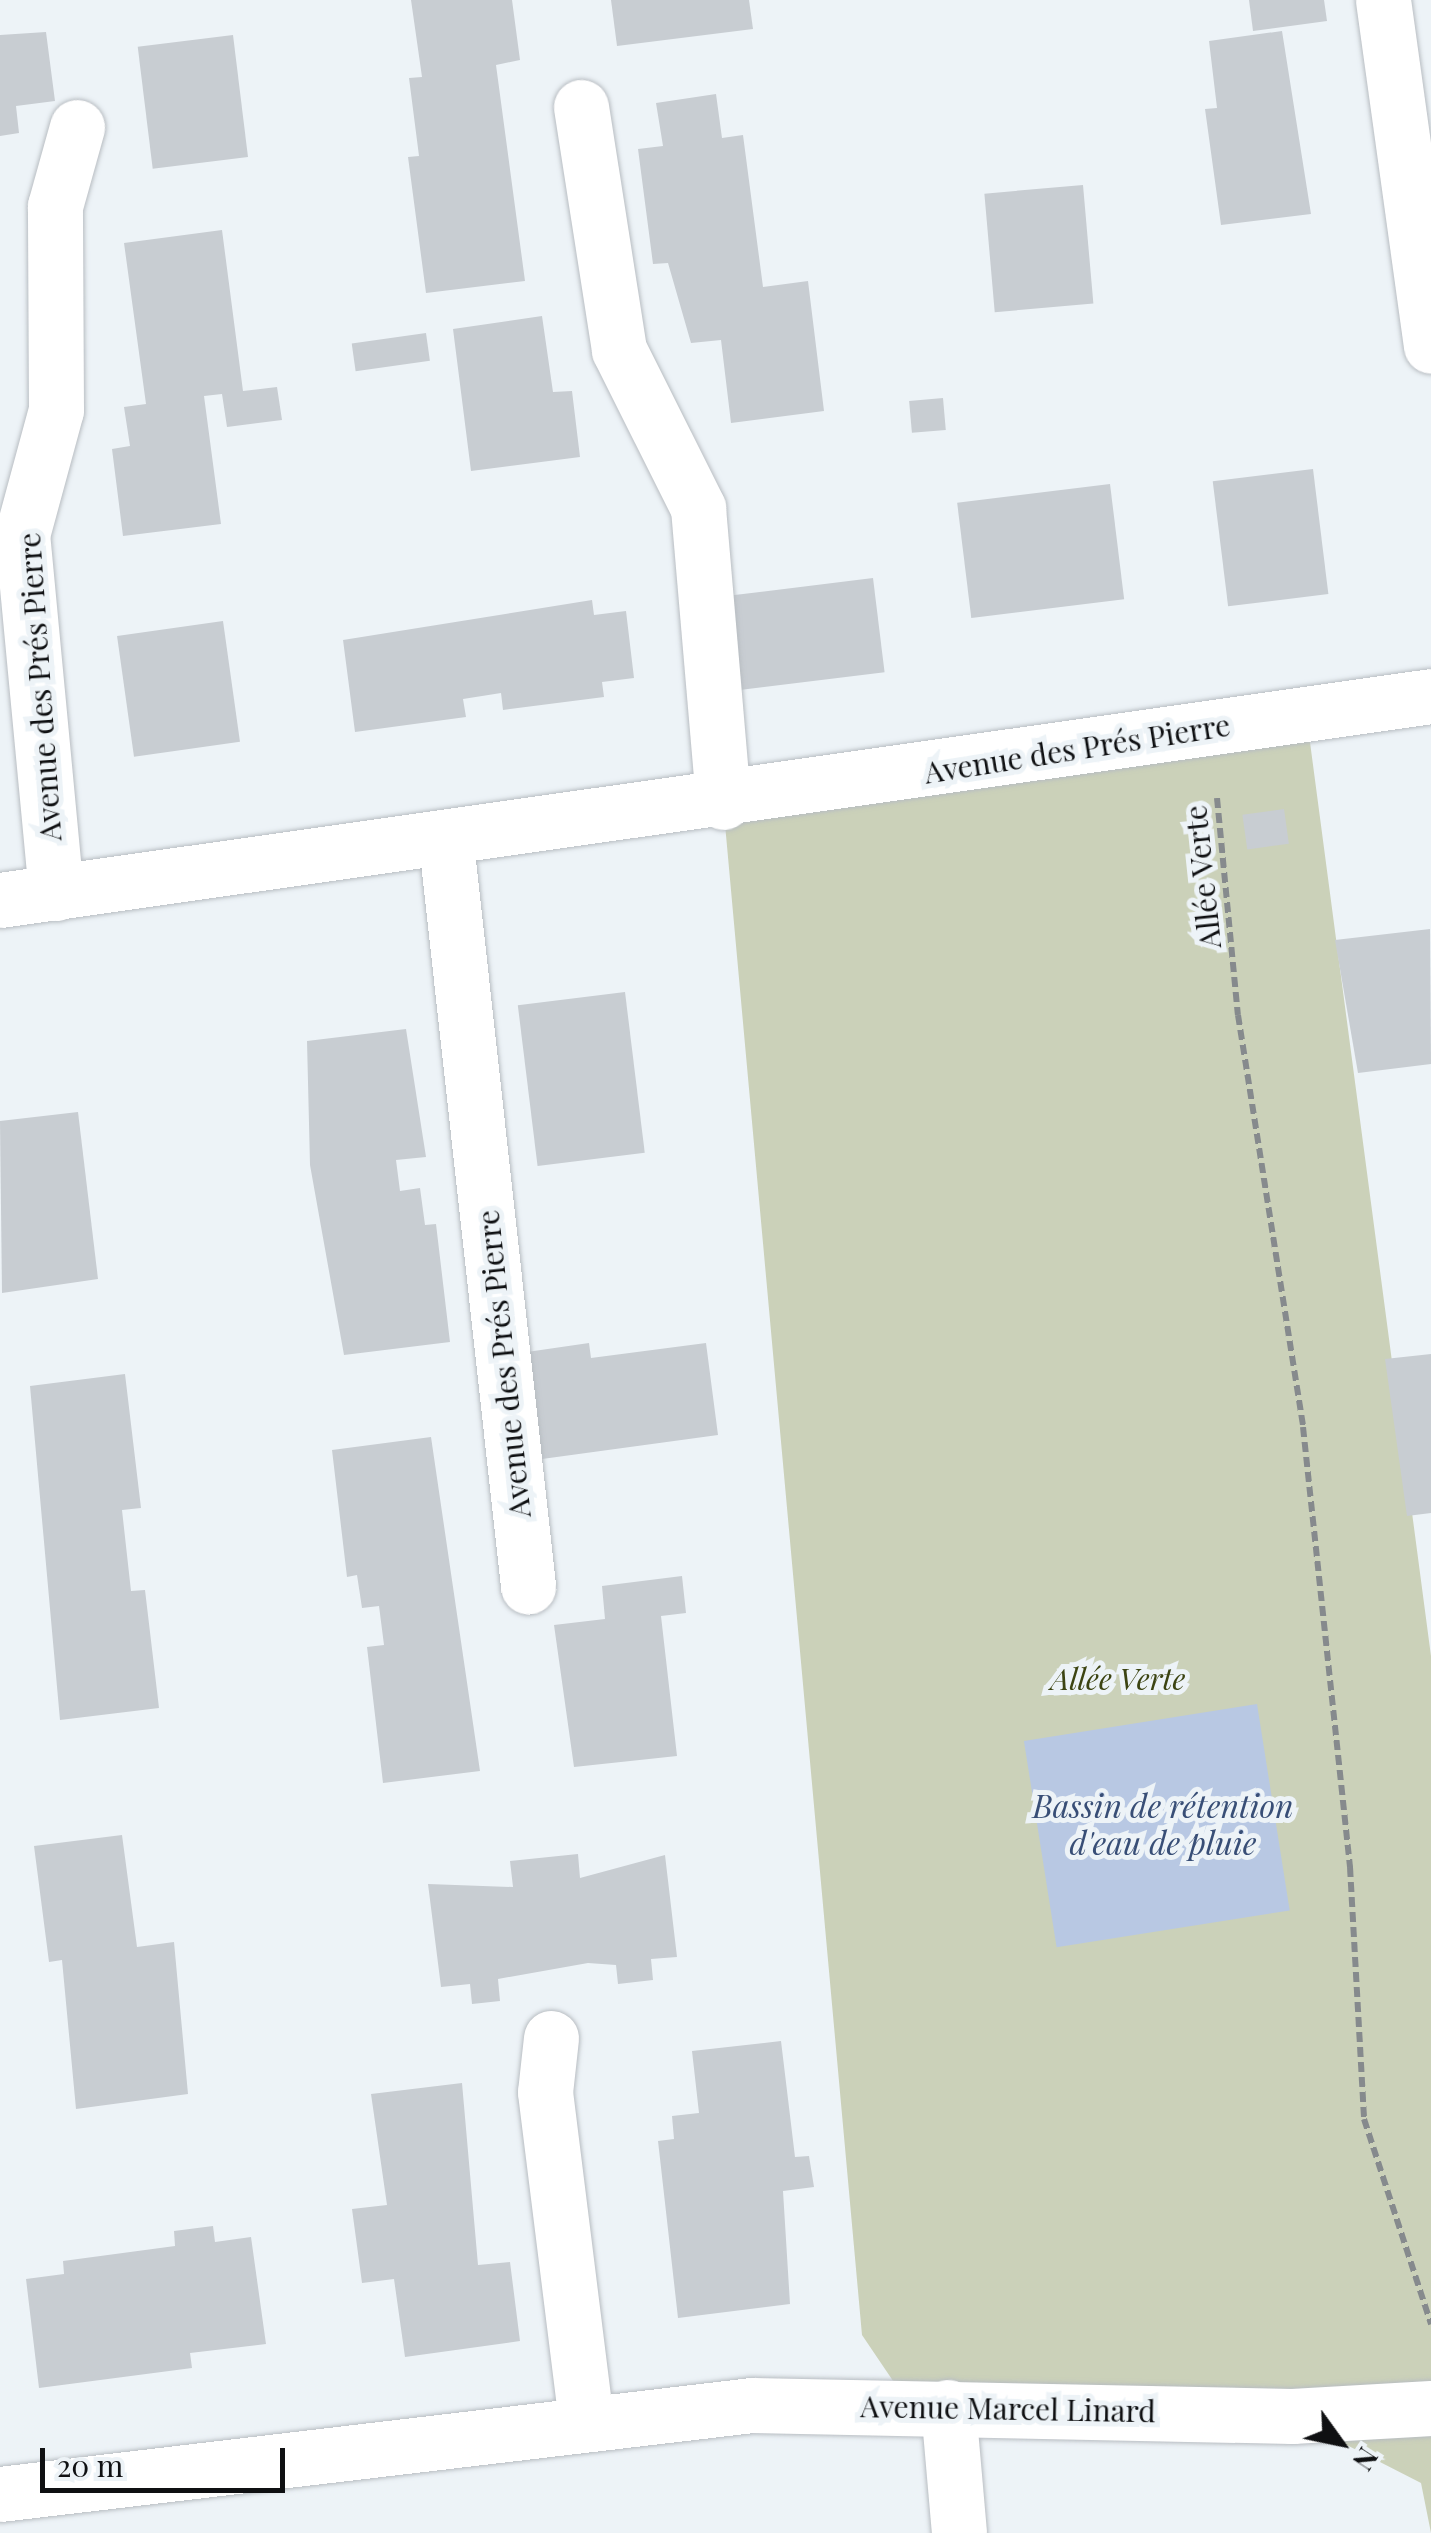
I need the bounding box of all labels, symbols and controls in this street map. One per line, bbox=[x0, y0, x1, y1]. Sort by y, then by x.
street label: Avenue des Prés Pierre bbox=[10, 532, 68, 842]
street label: Avenue des Prés Pierre bbox=[922, 706, 1232, 790]
street label: Allée Verte bbox=[1177, 803, 1227, 951]
street label: Avenue des Prés Pierre bbox=[469, 1208, 537, 1520]
park label: Allée Verte bbox=[1051, 1660, 1185, 1696]
water label: Bassin de rétention d'eau de pluie bbox=[1032, 1787, 1294, 1862]
street label: Avenue Marcel Linard bbox=[860, 2387, 1156, 2429]
north arrow bbox=[1291, 2393, 1391, 2493]
scale bar bbox=[45, 2428, 290, 2490]
text: N bbox=[1346, 2441, 1388, 2478]
text: 20 m bbox=[57, 2445, 123, 2485]

